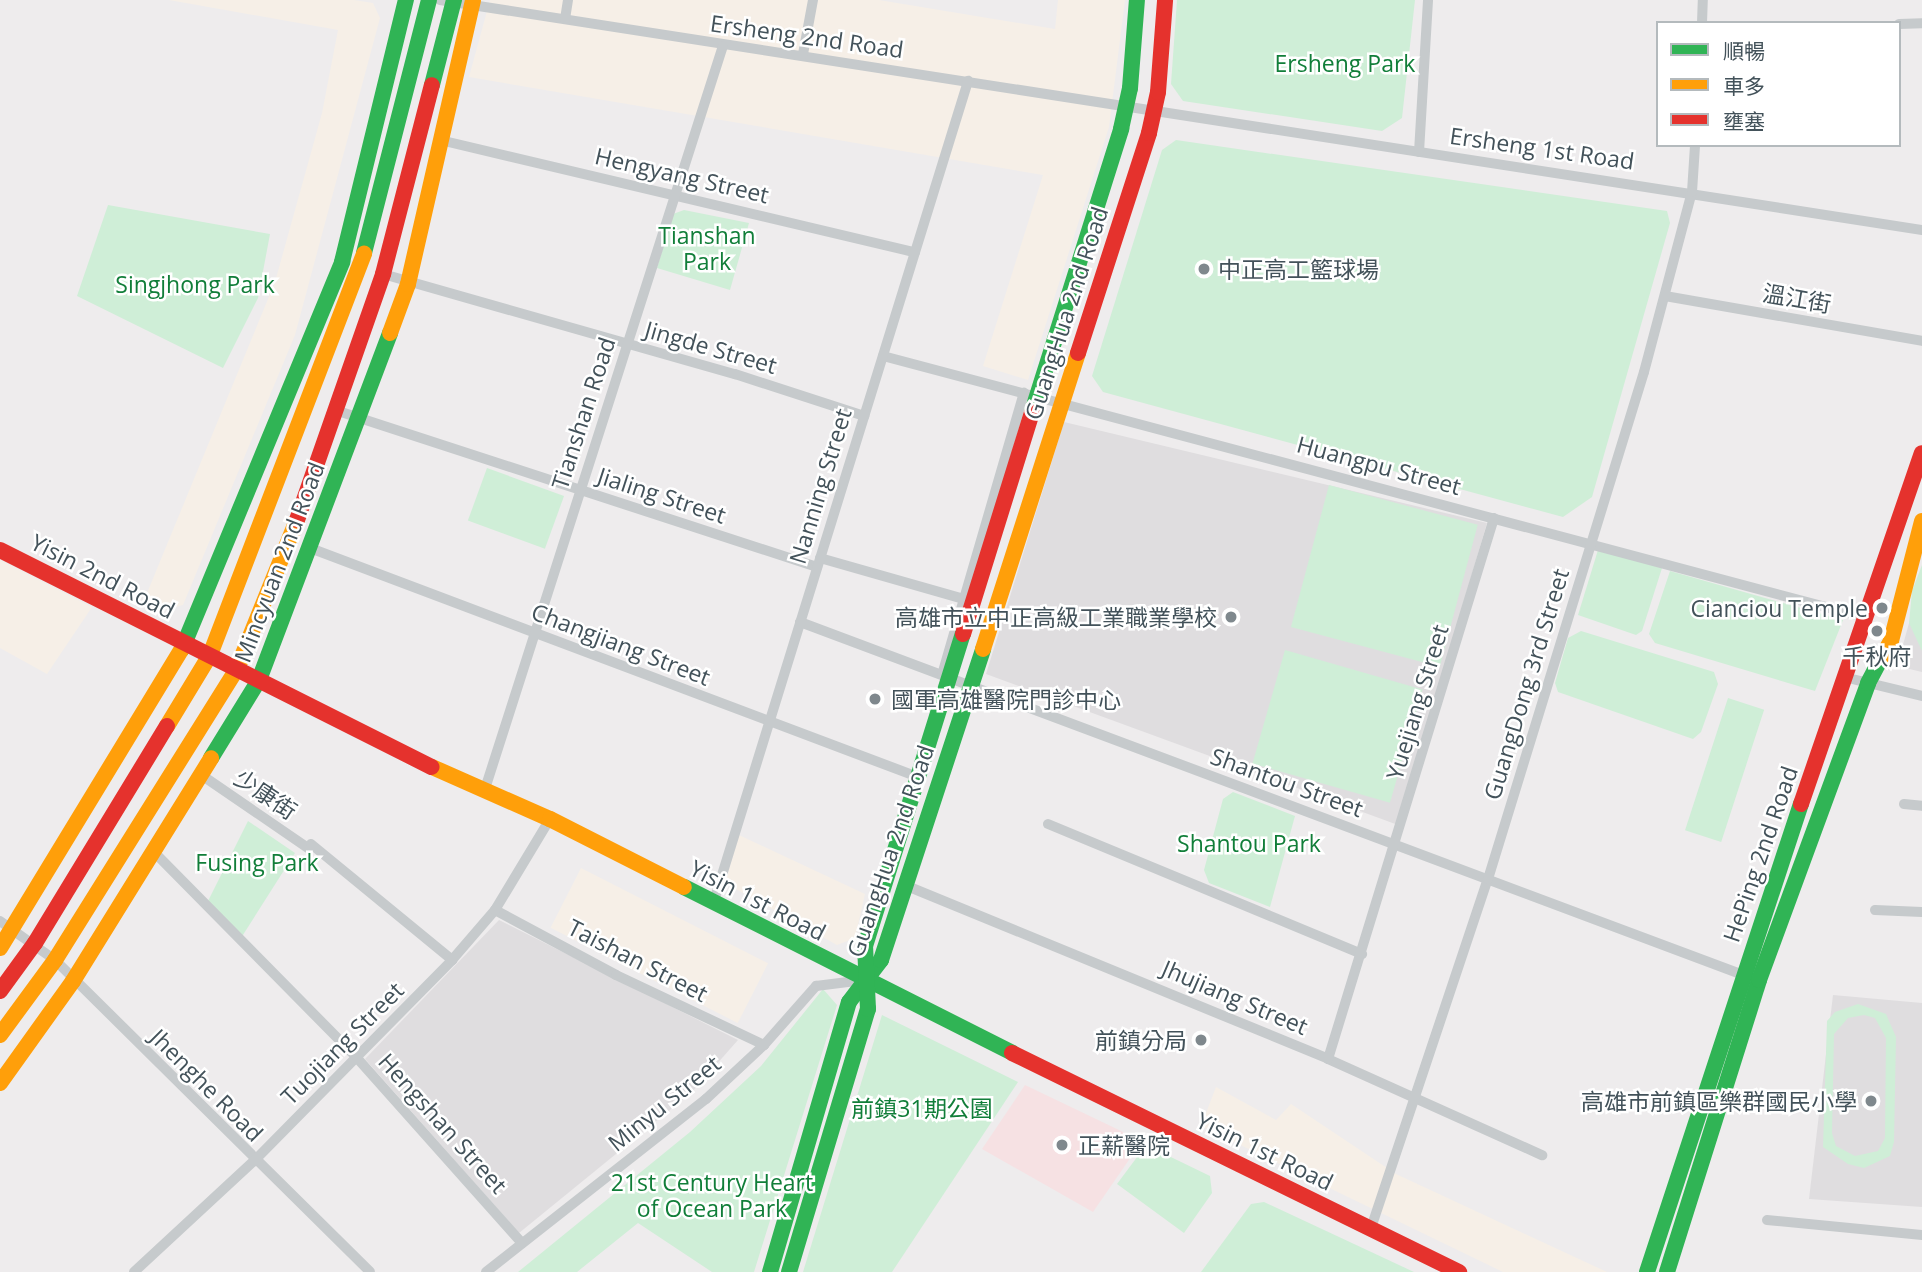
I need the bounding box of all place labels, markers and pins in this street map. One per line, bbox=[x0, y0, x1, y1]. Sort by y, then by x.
place label: 中正高工籃球場 bbox=[1218, 255, 1379, 283]
marker: 中正高工籃球場 bbox=[1196, 261, 1212, 277]
place label: Cianciou Temple bbox=[1690, 594, 1868, 622]
marker: Cianciou Temple bbox=[1874, 600, 1890, 616]
place label: 高雄市立中正高級工業職業學校 bbox=[895, 603, 1217, 631]
marker: 高雄市立中正高級工業職業學校 bbox=[1223, 609, 1239, 625]
marker: 千秋府 bbox=[1869, 623, 1885, 639]
place label: 千秋府 bbox=[1843, 642, 1911, 670]
place label: 國軍高雄醫院門診中心 bbox=[891, 685, 1121, 713]
marker: 國軍高雄醫院門診中心 bbox=[865, 689, 885, 709]
place label: 前鎮分局 bbox=[1095, 1026, 1187, 1054]
marker: 前鎮分局 bbox=[1193, 1032, 1209, 1048]
place label: 高雄市前鎮區樂群國民小學 bbox=[1581, 1087, 1857, 1115]
marker: 高雄市前鎮區樂群國民小學 bbox=[1863, 1093, 1879, 1109]
place label: 正薪醫院 bbox=[1078, 1131, 1170, 1159]
marker: 正薪醫院 bbox=[1052, 1135, 1072, 1155]

